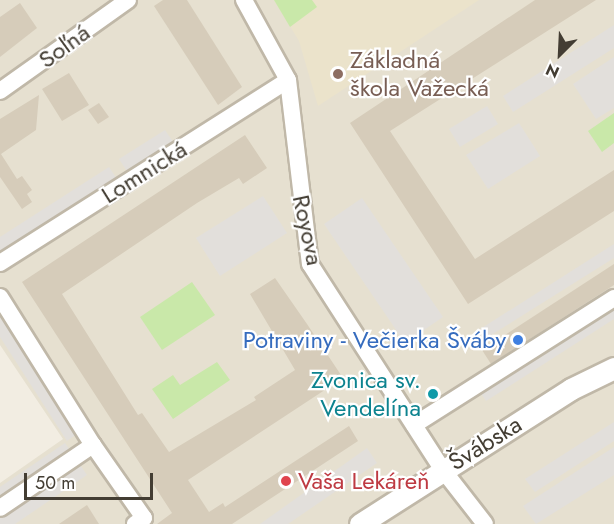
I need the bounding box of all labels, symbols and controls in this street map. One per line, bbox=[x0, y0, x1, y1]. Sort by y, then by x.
street label: Soľná bbox=[33, 18, 95, 74]
north arrow bbox=[530, 24, 590, 84]
place label: Základná škola Važecká bbox=[350, 46, 489, 102]
text: N bbox=[542, 58, 563, 84]
marker: Základná škola Važecká bbox=[331, 67, 345, 81]
street label: Lomnická bbox=[96, 135, 192, 209]
street label: Royova bbox=[287, 192, 329, 268]
place label: Potraviny - Večierka Šváby bbox=[243, 326, 506, 354]
marker: Potraviny - Večierka Šváby bbox=[511, 333, 525, 347]
place label: Zvonica sv. Vendelína bbox=[311, 366, 421, 422]
marker: Zvonica sv. Vendelína bbox=[426, 387, 440, 401]
street label: Švábska bbox=[443, 409, 527, 477]
scale bar bbox=[27, 461, 156, 499]
place label: Vaša Lekáreň bbox=[298, 467, 430, 495]
text: 50 m bbox=[35, 470, 75, 496]
marker: Vaša Lekáreň bbox=[279, 474, 293, 488]

